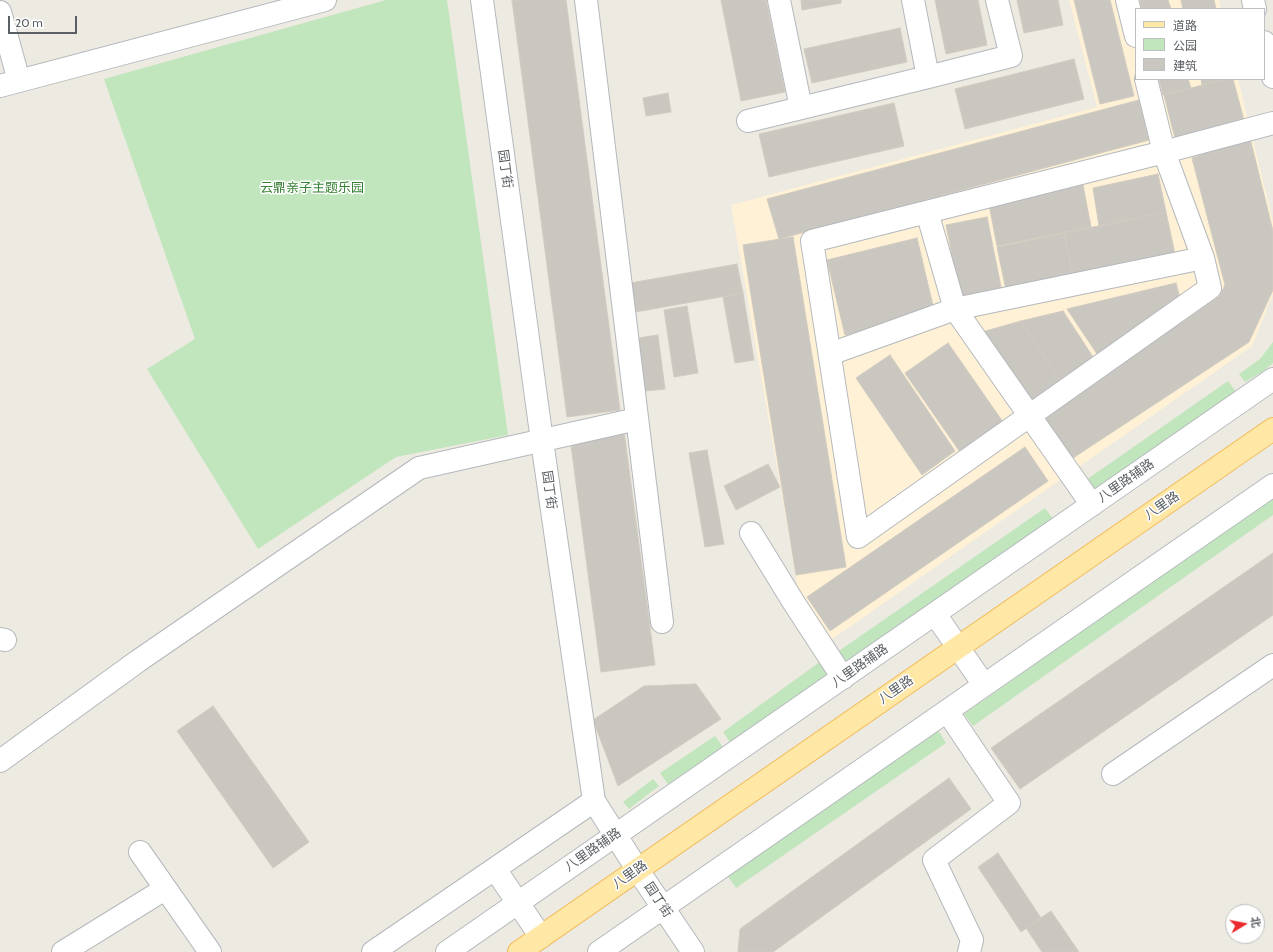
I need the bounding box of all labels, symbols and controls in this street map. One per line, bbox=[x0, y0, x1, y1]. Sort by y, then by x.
scale bar bbox=[10, 8, 79, 34]
legend bbox=[1135, 8, 1265, 80]
text: 20 m bbox=[15, 15, 43, 30]
text: 道路 bbox=[1173, 18, 1197, 33]
text: 公园 bbox=[1173, 38, 1197, 53]
text: 建筑 bbox=[1173, 58, 1197, 73]
street label: 园丁街 bbox=[495, 149, 515, 189]
park label: 云鼎亲子主题乐园 bbox=[260, 180, 364, 196]
street label: 八里路辅路 bbox=[1095, 456, 1157, 506]
street label: 园丁街 bbox=[539, 470, 559, 510]
street label: 八里路 bbox=[1142, 488, 1182, 524]
street label: 八里路辅路 bbox=[829, 641, 891, 691]
street label: 八里路 bbox=[876, 672, 916, 708]
street label: 八里路辅路 bbox=[562, 825, 624, 875]
street label: 八里路 bbox=[610, 857, 650, 893]
street label: 园丁街 bbox=[641, 879, 675, 921]
north arrow bbox=[1225, 904, 1265, 944]
text: 北 bbox=[1248, 915, 1264, 929]

